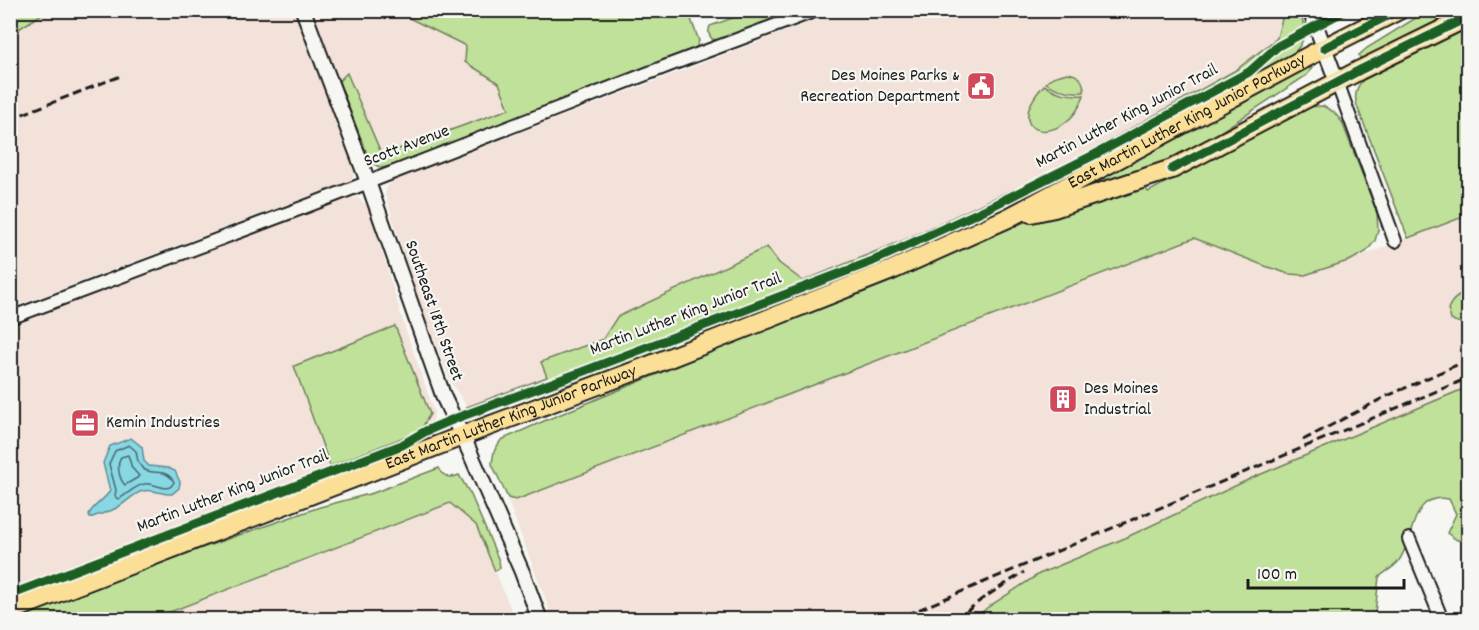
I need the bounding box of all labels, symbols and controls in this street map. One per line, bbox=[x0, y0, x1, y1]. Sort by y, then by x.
street label: East Martin Luther King Junior Parkway bbox=[1064, 47, 1311, 196]
street label: Martin Luther King Junior Trail bbox=[1031, 58, 1223, 176]
place label: Des Moines Parks & Recreation Department bbox=[800, 64, 960, 110]
public building icon: Des Moines Parks & Recreation Department bbox=[965, 70, 997, 102]
street label: Scott Avenue bbox=[361, 119, 453, 175]
street label: Southeast 18th Street bbox=[397, 237, 469, 385]
street label: Martin Luther King Junior Trail bbox=[587, 267, 786, 363]
street label: East Martin Luther King Junior Parkway bbox=[382, 359, 641, 477]
place label: Des Moines Industrial bbox=[1084, 377, 1159, 423]
building icon: Des Moines Industrial bbox=[1047, 383, 1079, 415]
office icon: Kemin Industries bbox=[69, 407, 101, 439]
place label: Kemin Industries bbox=[106, 411, 220, 436]
street label: Martin Luther King Junior Trail bbox=[134, 444, 333, 540]
scale bar bbox=[1248, 552, 1404, 590]
text: 100 m bbox=[1257, 563, 1297, 588]

